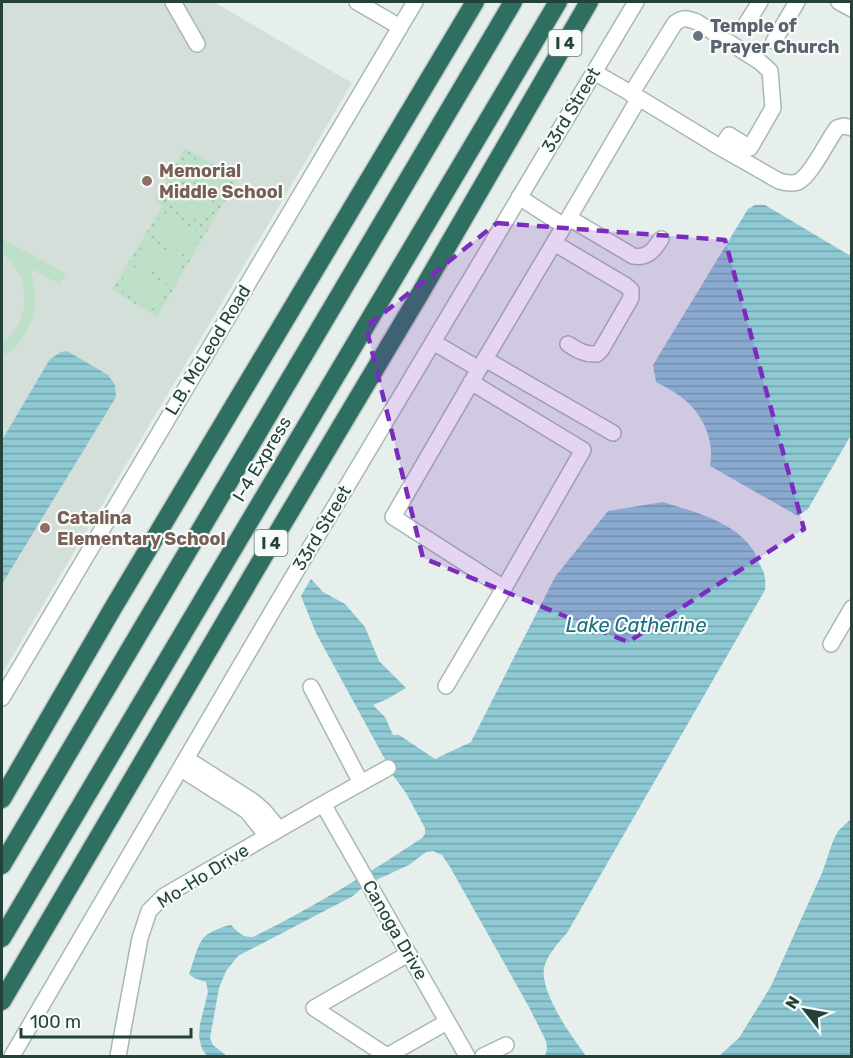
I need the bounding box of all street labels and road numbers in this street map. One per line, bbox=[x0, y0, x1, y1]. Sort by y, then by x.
road number: I 4 bbox=[548, 30, 582, 56]
street label: 33rd Street bbox=[537, 63, 605, 157]
street label: L.B. McLeod Road bbox=[161, 281, 255, 419]
street label: I-4 Express bbox=[228, 412, 296, 506]
street label: 33rd Street bbox=[288, 481, 356, 575]
road number: I 4 bbox=[254, 530, 288, 556]
street label: Mo-Ho Drive bbox=[153, 839, 253, 913]
street label: Canoga Drive bbox=[358, 876, 432, 984]

